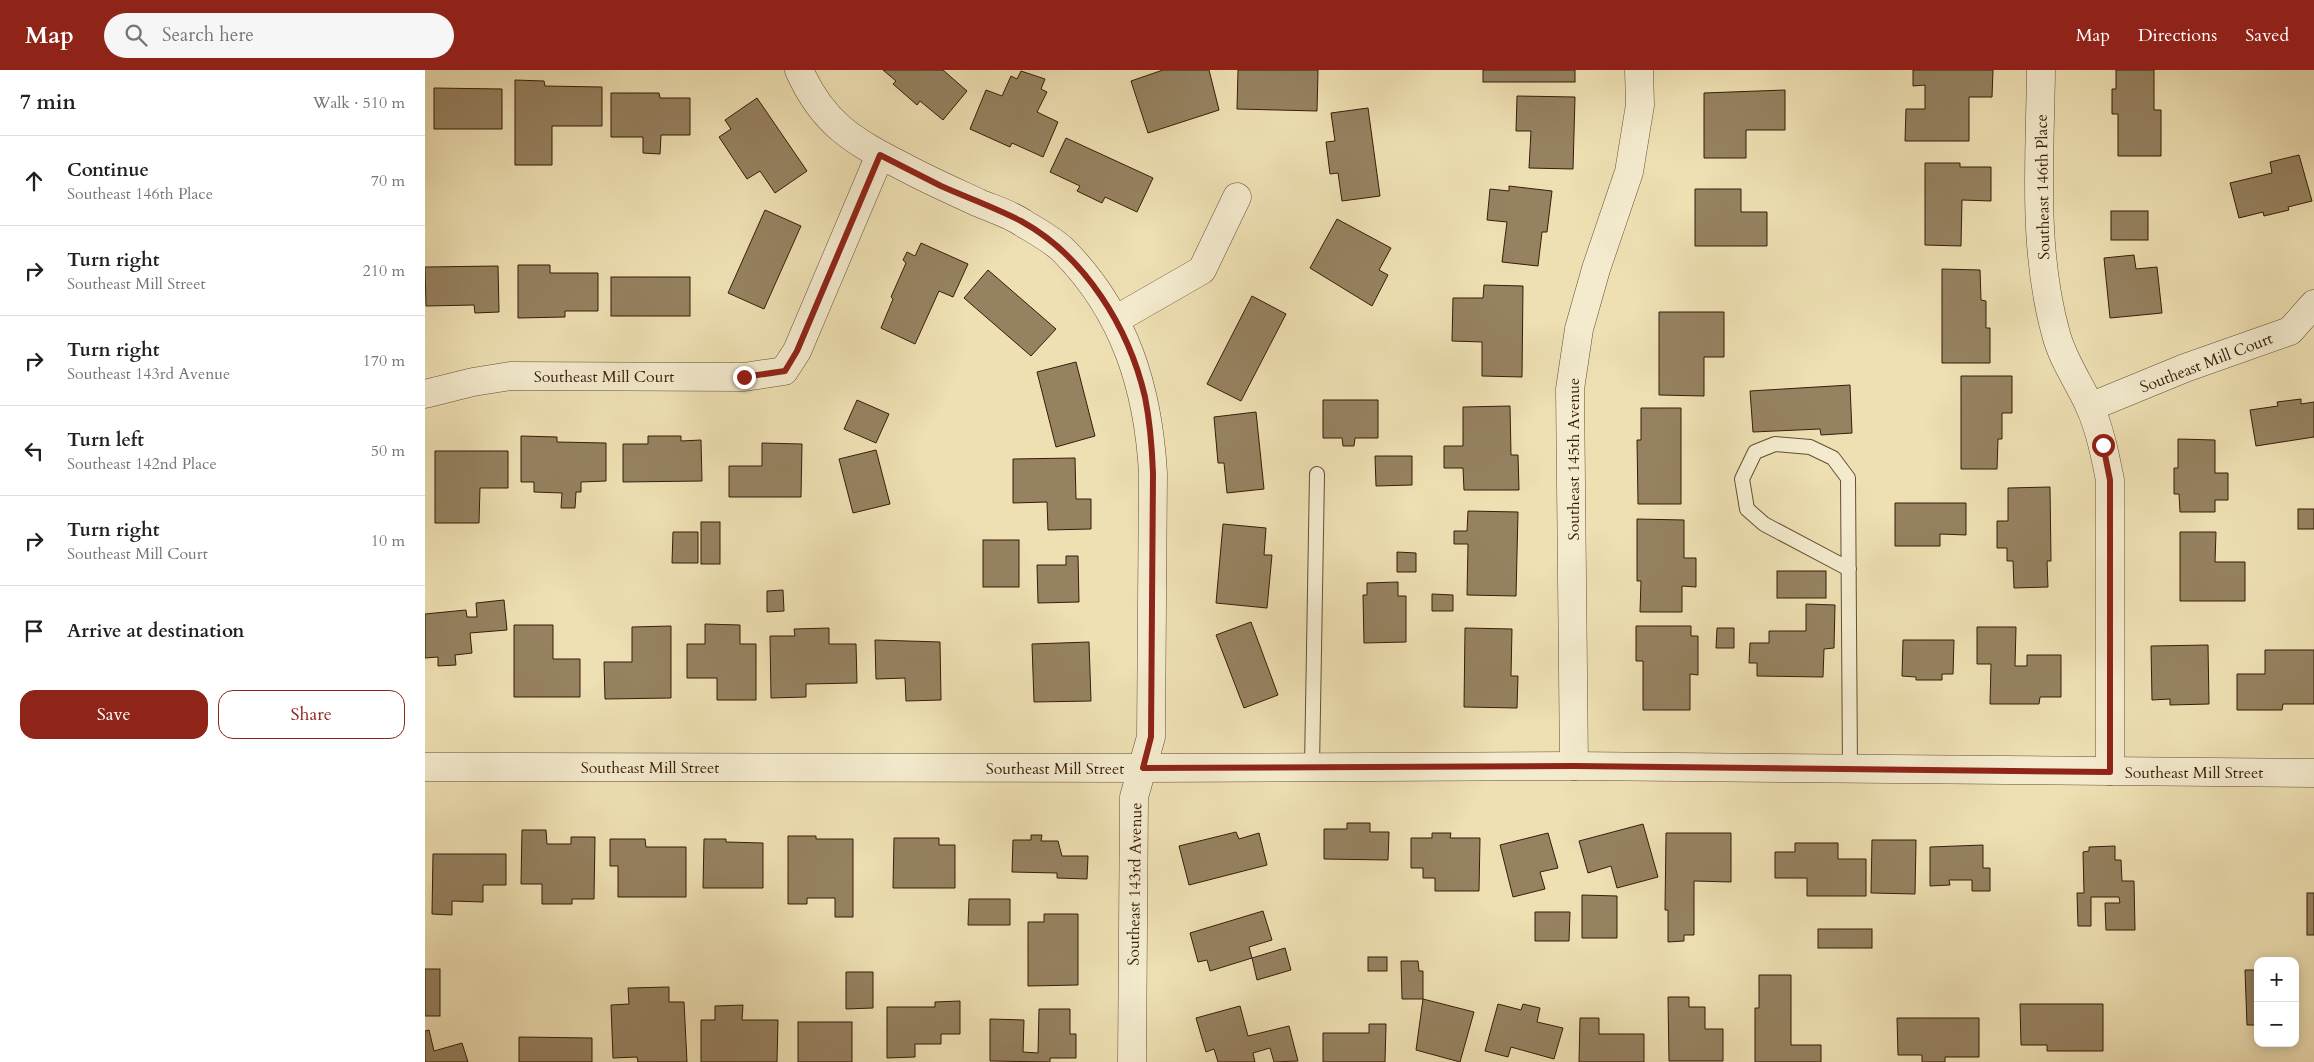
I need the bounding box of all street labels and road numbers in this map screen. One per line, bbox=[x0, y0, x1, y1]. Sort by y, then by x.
street label: Southeast 146th Place bbox=[2031, 114, 2055, 260]
street label: Southeast Mill Court bbox=[2137, 327, 2276, 398]
street label: Southeast Mill Court bbox=[534, 366, 674, 388]
street label: Southeast 145th Avenue bbox=[1563, 378, 1585, 540]
street label: Southeast Mill Street bbox=[581, 757, 719, 779]
street label: Southeast Mill Street bbox=[986, 758, 1124, 780]
street label: Southeast Mill Street bbox=[2125, 762, 2263, 784]
street label: Southeast 143rd Avenue bbox=[1123, 802, 1147, 966]

